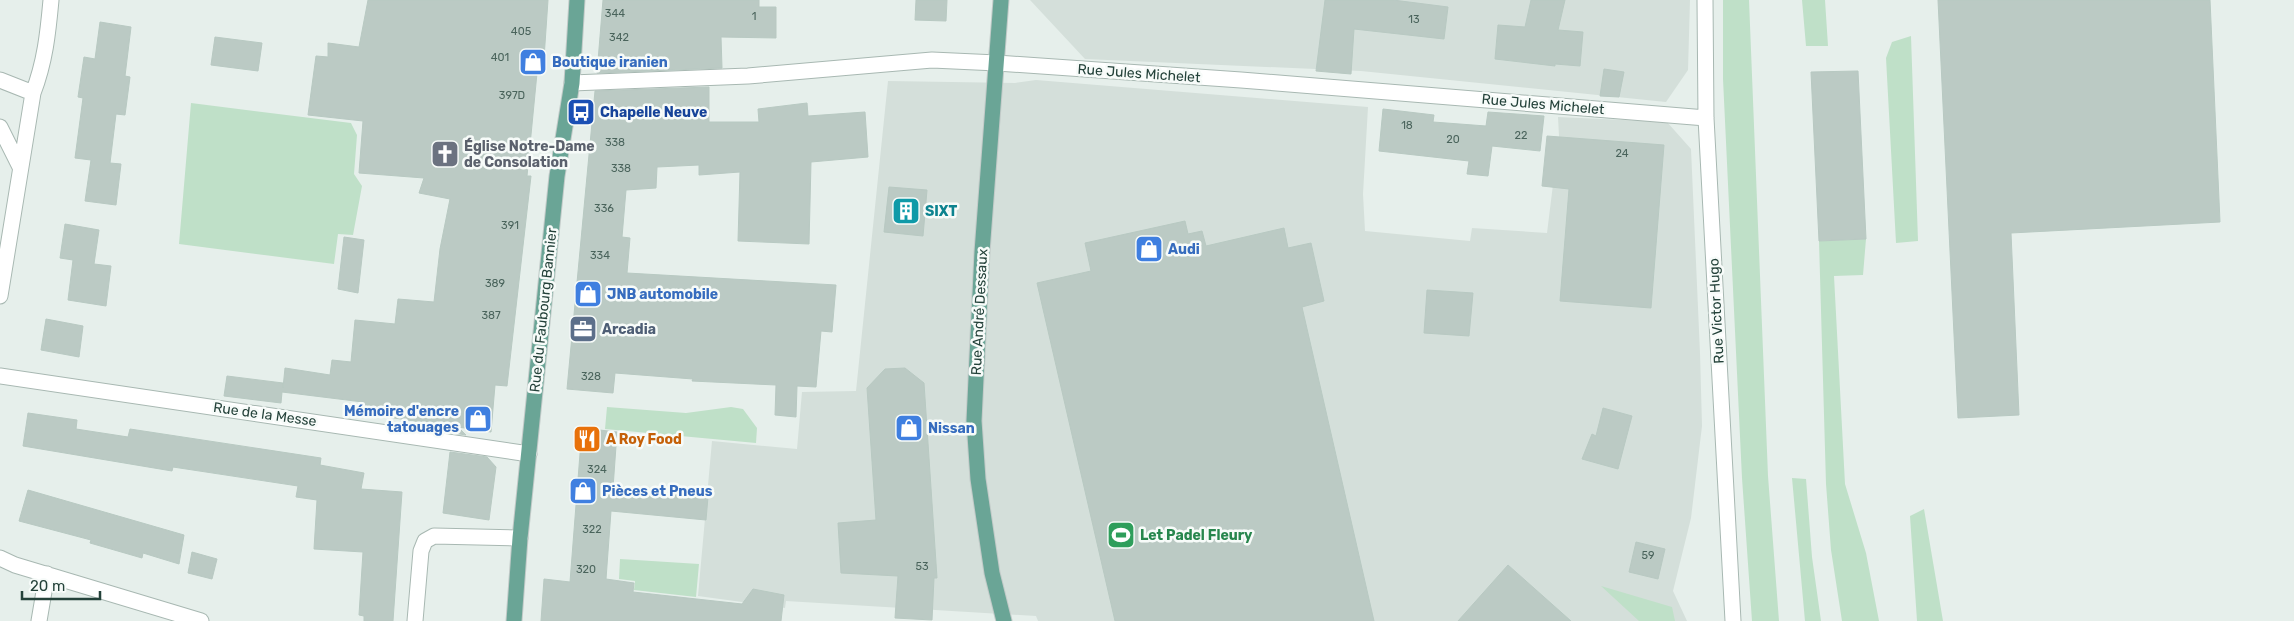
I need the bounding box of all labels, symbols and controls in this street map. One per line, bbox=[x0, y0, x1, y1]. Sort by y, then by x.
house number: 344 bbox=[605, 7, 625, 20]
house number: 1 bbox=[752, 10, 756, 23]
house number: 13 bbox=[1408, 13, 1420, 26]
house number: 405 bbox=[511, 25, 532, 38]
house number: 342 bbox=[609, 31, 629, 44]
shop icon: Boutique iranien bbox=[518, 47, 548, 77]
house number: 401 bbox=[491, 51, 509, 64]
place label: Boutique iranien bbox=[552, 54, 668, 71]
street label: Rue Jules Michelet bbox=[1077, 61, 1202, 86]
house number: 397D bbox=[499, 89, 525, 102]
street label: Rue Jules Michelet bbox=[1481, 91, 1606, 118]
bus stop icon: Chapelle Neuve bbox=[566, 97, 596, 127]
place label: Chapelle Neuve bbox=[600, 104, 707, 121]
house number: 18 bbox=[1401, 119, 1413, 132]
house number: 22 bbox=[1515, 129, 1527, 142]
house number: 20 bbox=[1446, 133, 1460, 146]
house number: 338 bbox=[605, 136, 625, 149]
place label: Église Notre-Dame de Consolation bbox=[464, 137, 595, 171]
church icon: Église Notre-Dame de Consolation bbox=[430, 139, 460, 169]
house number: 24 bbox=[1615, 147, 1629, 160]
house number: 338 bbox=[611, 162, 631, 175]
building icon: SIXT bbox=[891, 196, 921, 226]
house number: 336 bbox=[594, 202, 614, 215]
place label: SIXT bbox=[925, 203, 957, 220]
house number: 391 bbox=[501, 219, 519, 232]
street label: Rue du Faubourg Bannier bbox=[526, 226, 561, 393]
shop icon: Audi bbox=[1134, 234, 1164, 264]
place label: Audi bbox=[1168, 241, 1200, 258]
street label: Rue André Dessaux bbox=[968, 248, 991, 376]
house number: 334 bbox=[590, 249, 610, 262]
street label: Rue Victor Hugo bbox=[1705, 258, 1728, 364]
house number: 389 bbox=[485, 277, 505, 290]
shop icon: JNB automobile bbox=[573, 279, 603, 309]
place label: JNB automobile bbox=[607, 286, 718, 303]
house number: 387 bbox=[481, 309, 501, 322]
office icon: Arcadia bbox=[568, 314, 598, 344]
place label: Arcadia bbox=[602, 321, 656, 338]
house number: 328 bbox=[581, 370, 601, 383]
street label: Rue de la Messe bbox=[212, 399, 318, 430]
place label: Mémoire d'encre tatouages bbox=[344, 403, 459, 436]
shop icon: Mémoire d'encre tatouages bbox=[463, 404, 493, 434]
shop icon: Nissan bbox=[894, 413, 924, 443]
place label: Nissan bbox=[928, 420, 975, 437]
restaurant icon: A Roy Food bbox=[572, 424, 602, 454]
place label: A Roy Food bbox=[606, 431, 682, 448]
house number: 324 bbox=[587, 463, 607, 476]
shop icon: Pièces et Pneus bbox=[568, 476, 598, 506]
place label: Pièces et Pneus bbox=[602, 483, 713, 500]
sports icon: Let Padel Fleury bbox=[1106, 520, 1136, 550]
house number: 322 bbox=[582, 523, 602, 536]
place label: Let Padel Fleury bbox=[1140, 527, 1253, 544]
house number: 59 bbox=[1641, 549, 1655, 562]
house number: 53 bbox=[915, 560, 929, 573]
house number: 320 bbox=[576, 563, 596, 576]
scale bar bbox=[22, 568, 100, 600]
text: 20 m bbox=[30, 577, 65, 595]

